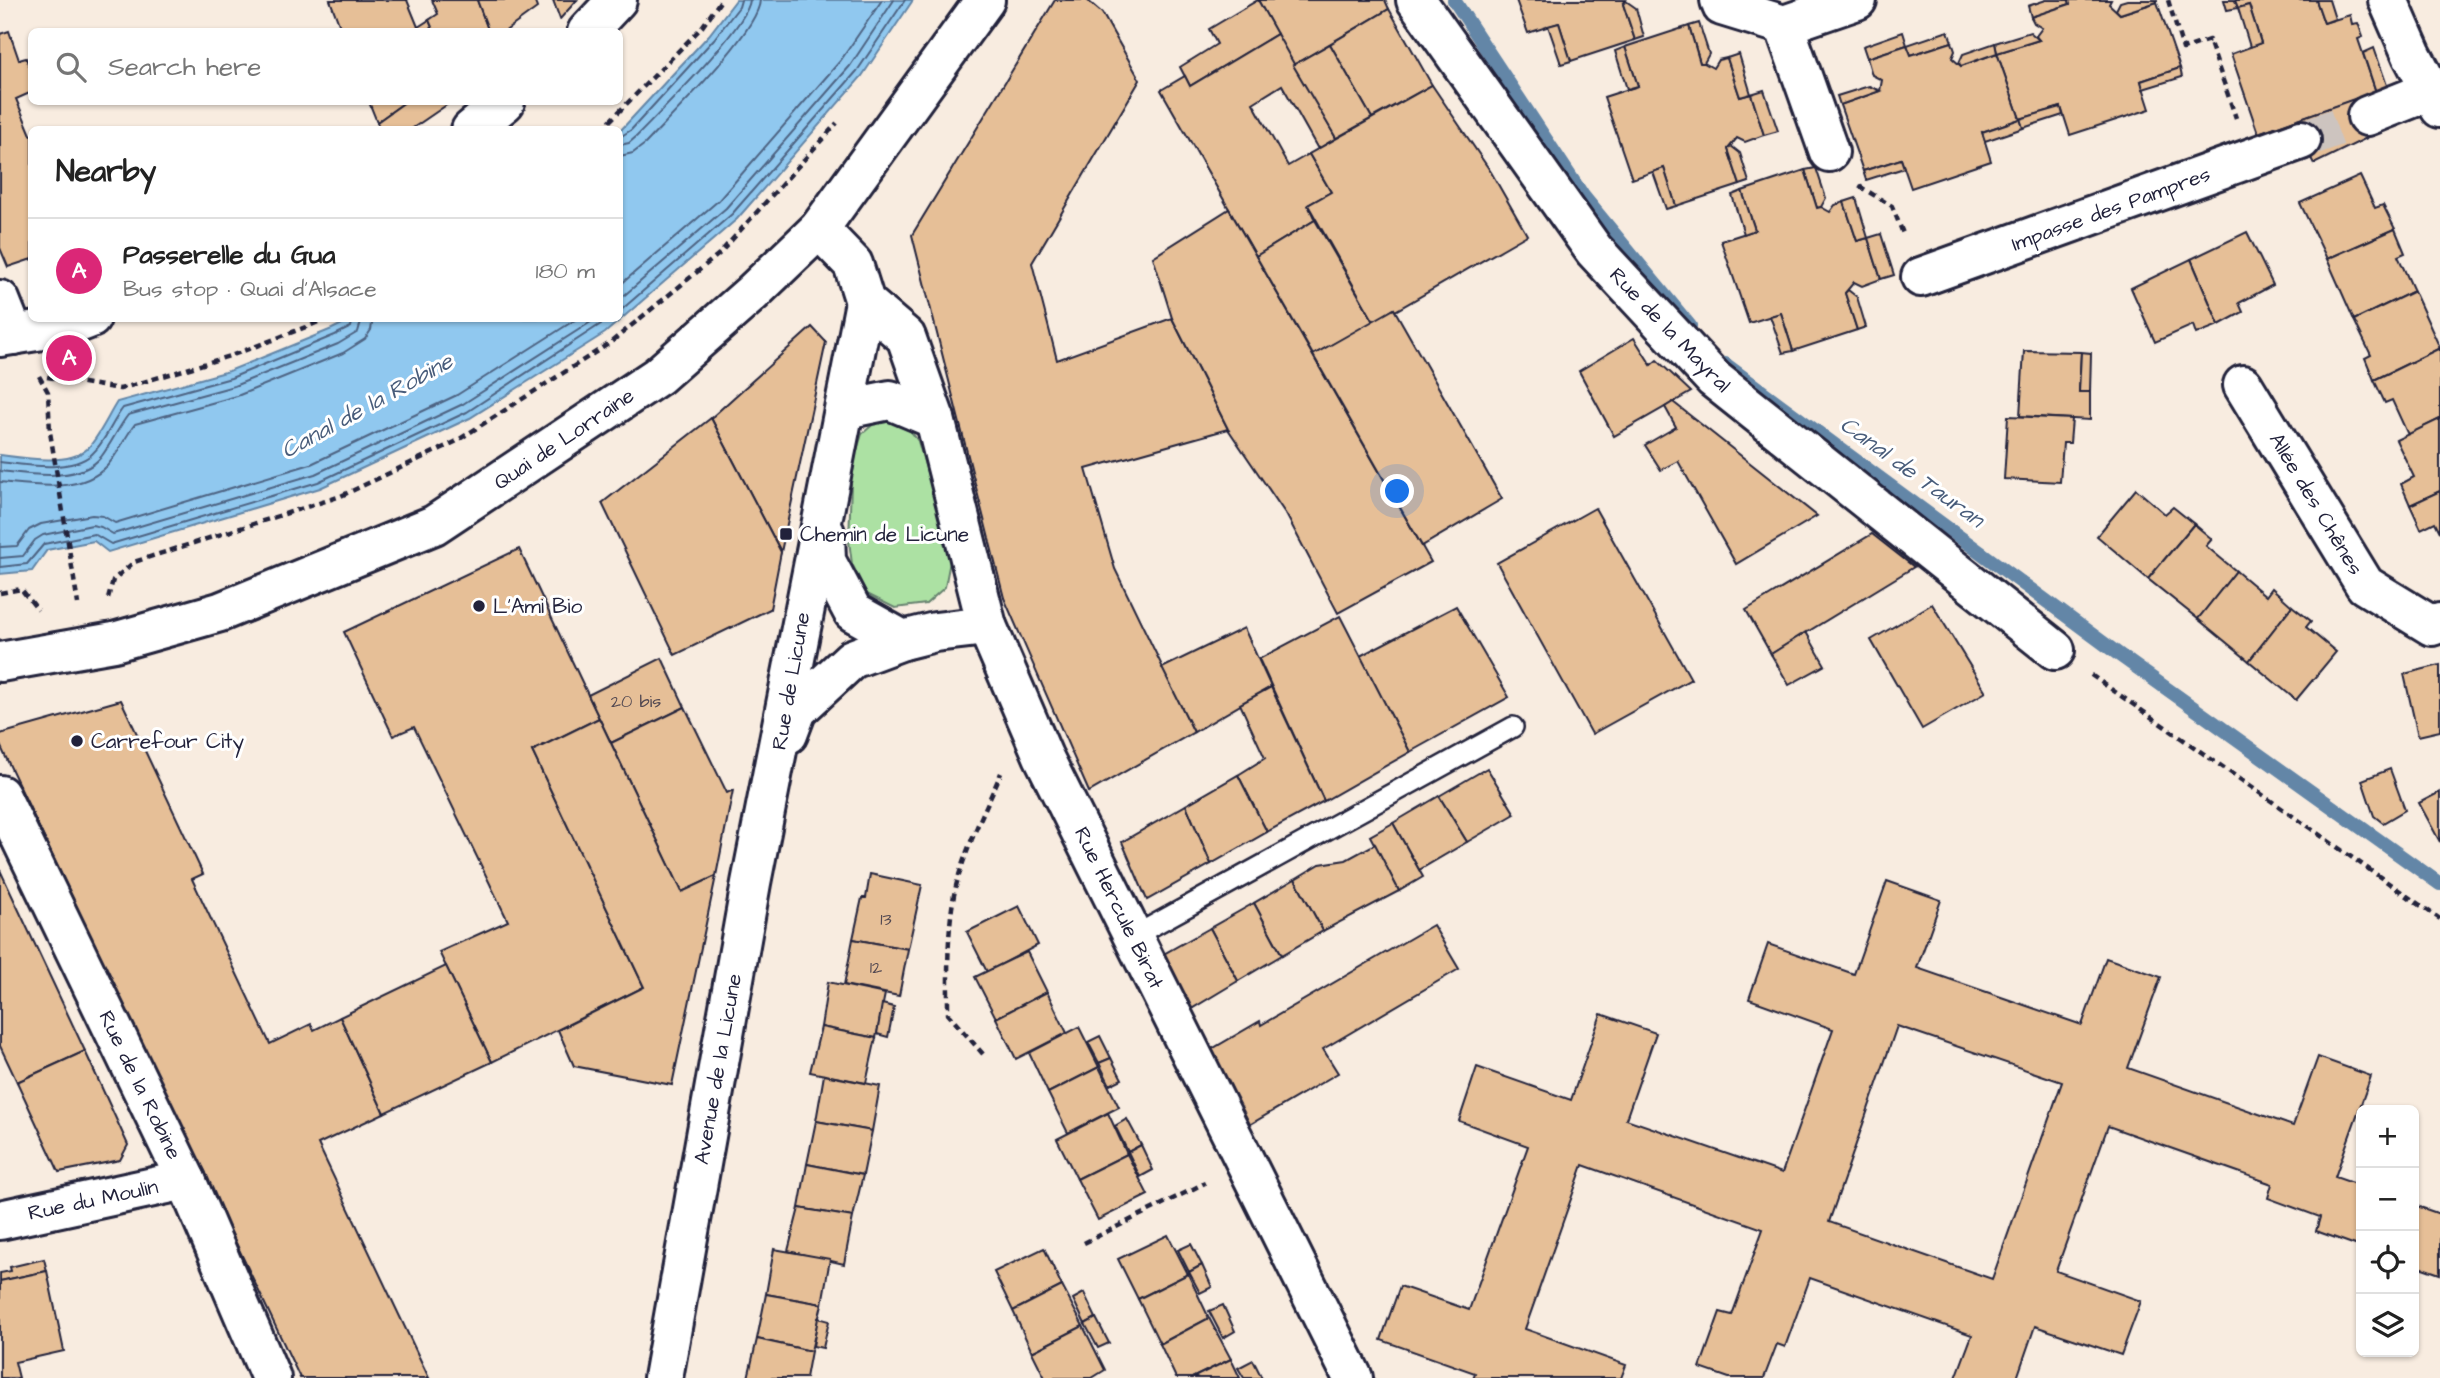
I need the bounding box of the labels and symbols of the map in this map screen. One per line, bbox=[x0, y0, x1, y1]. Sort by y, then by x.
street label: Impasse des Pampres bbox=[2008, 160, 2215, 259]
street label: Rue de la Mayral bbox=[1601, 261, 1737, 400]
pin: A bbox=[46, 332, 92, 384]
water label: Canal de la Robine bbox=[275, 345, 460, 466]
street label: Quai de Lorraine bbox=[488, 381, 640, 497]
water label: Canal de Tauran bbox=[1833, 409, 1993, 537]
street label: Allée des Chênes bbox=[2262, 427, 2370, 581]
your location bbox=[1380, 474, 1414, 508]
place label: Chemin de Licune bbox=[800, 520, 969, 549]
marker: Chemin de Licune bbox=[778, 526, 794, 542]
place label: L'Ami Bio bbox=[493, 592, 582, 621]
marker: L'Ami Bio bbox=[471, 598, 487, 614]
street label: Rue de Licune bbox=[765, 610, 817, 752]
house number: 20 bis bbox=[611, 689, 661, 714]
place label: Carrefour City bbox=[91, 727, 245, 758]
marker: Carrefour City bbox=[69, 733, 85, 749]
street label: Rue Hercule Birat bbox=[1067, 822, 1171, 994]
house number: 13 bbox=[880, 907, 892, 932]
house number: 12 bbox=[870, 955, 883, 980]
street label: Avenue de la Licune bbox=[687, 971, 749, 1167]
street label: Rue de la Robine bbox=[91, 1006, 189, 1164]
street label: Rue du Moulin bbox=[25, 1172, 161, 1228]

